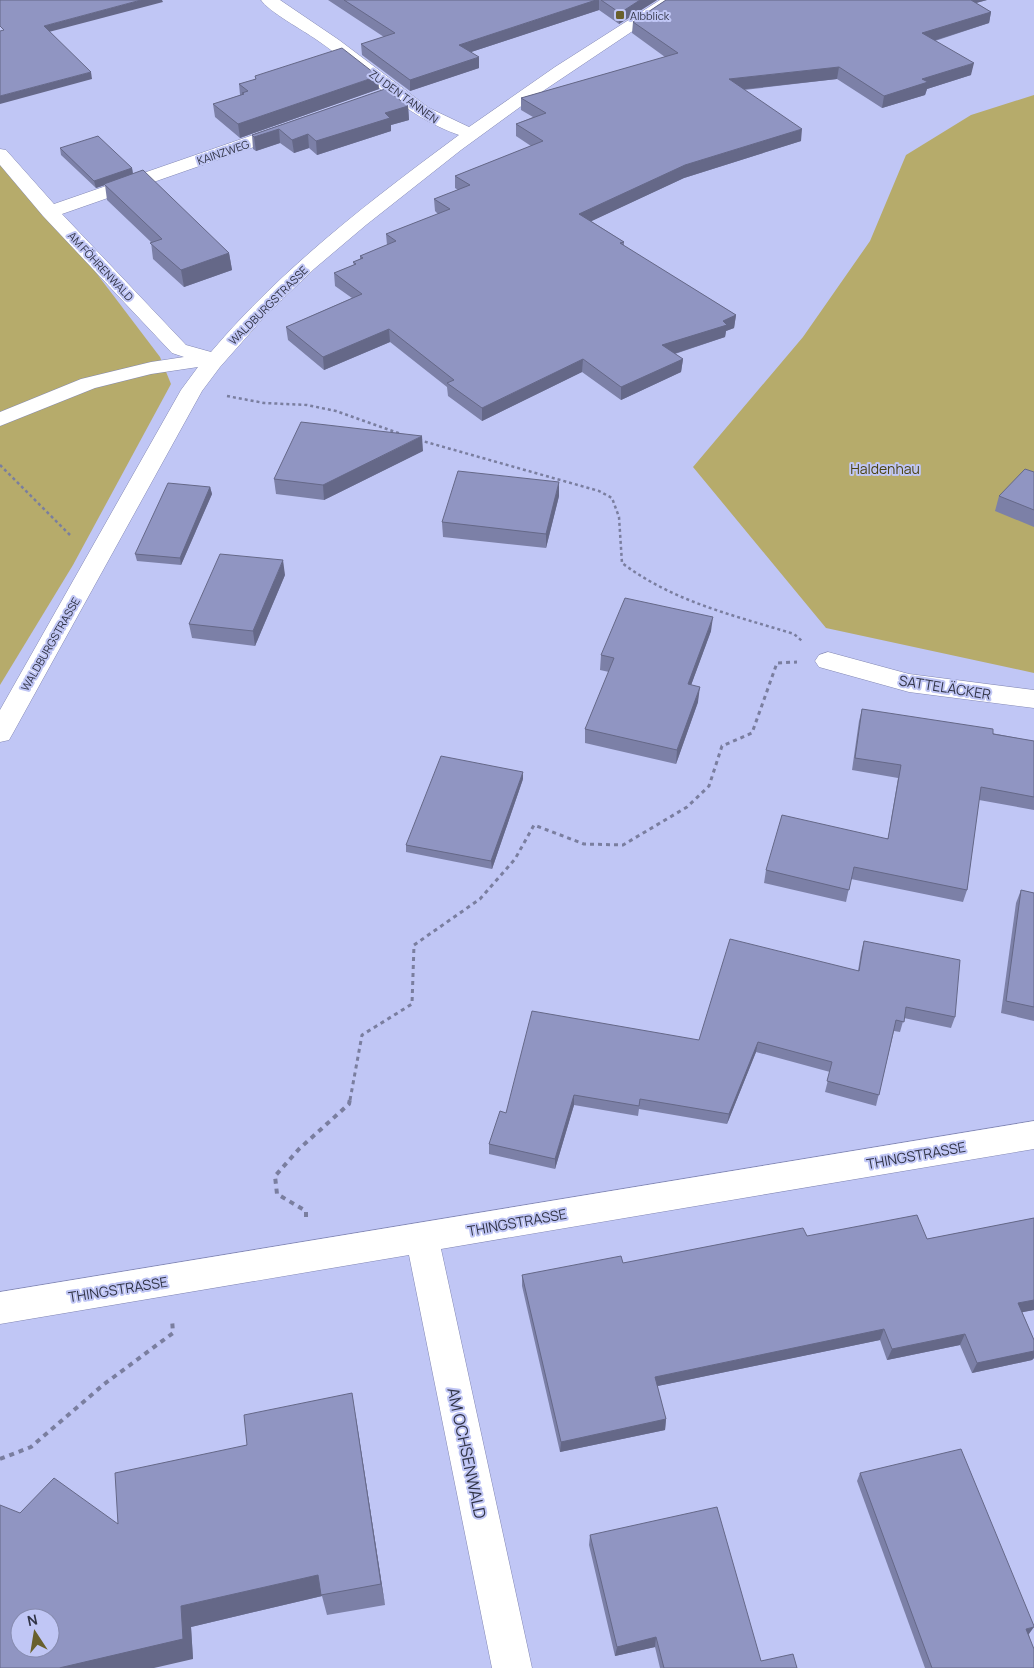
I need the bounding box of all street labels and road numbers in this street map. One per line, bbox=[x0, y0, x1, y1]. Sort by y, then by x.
street label: ZU DEN TANNEN bbox=[366, 66, 442, 126]
street label: KAINZWEG bbox=[195, 136, 251, 168]
street label: AM FÖHRENWALD bbox=[65, 228, 137, 304]
street label: WALDBURGSTRASSE bbox=[225, 262, 311, 348]
street label: WALDBURGSTRASSE bbox=[17, 594, 83, 694]
street label: SATTELÄCKER bbox=[898, 670, 993, 704]
street label: THINGSTRASSE bbox=[865, 1137, 967, 1173]
street label: THINGSTRASSE bbox=[466, 1204, 568, 1240]
street label: THINGSTRASSE bbox=[67, 1272, 169, 1306]
street label: AM OCHSENWALD bbox=[442, 1385, 492, 1521]

